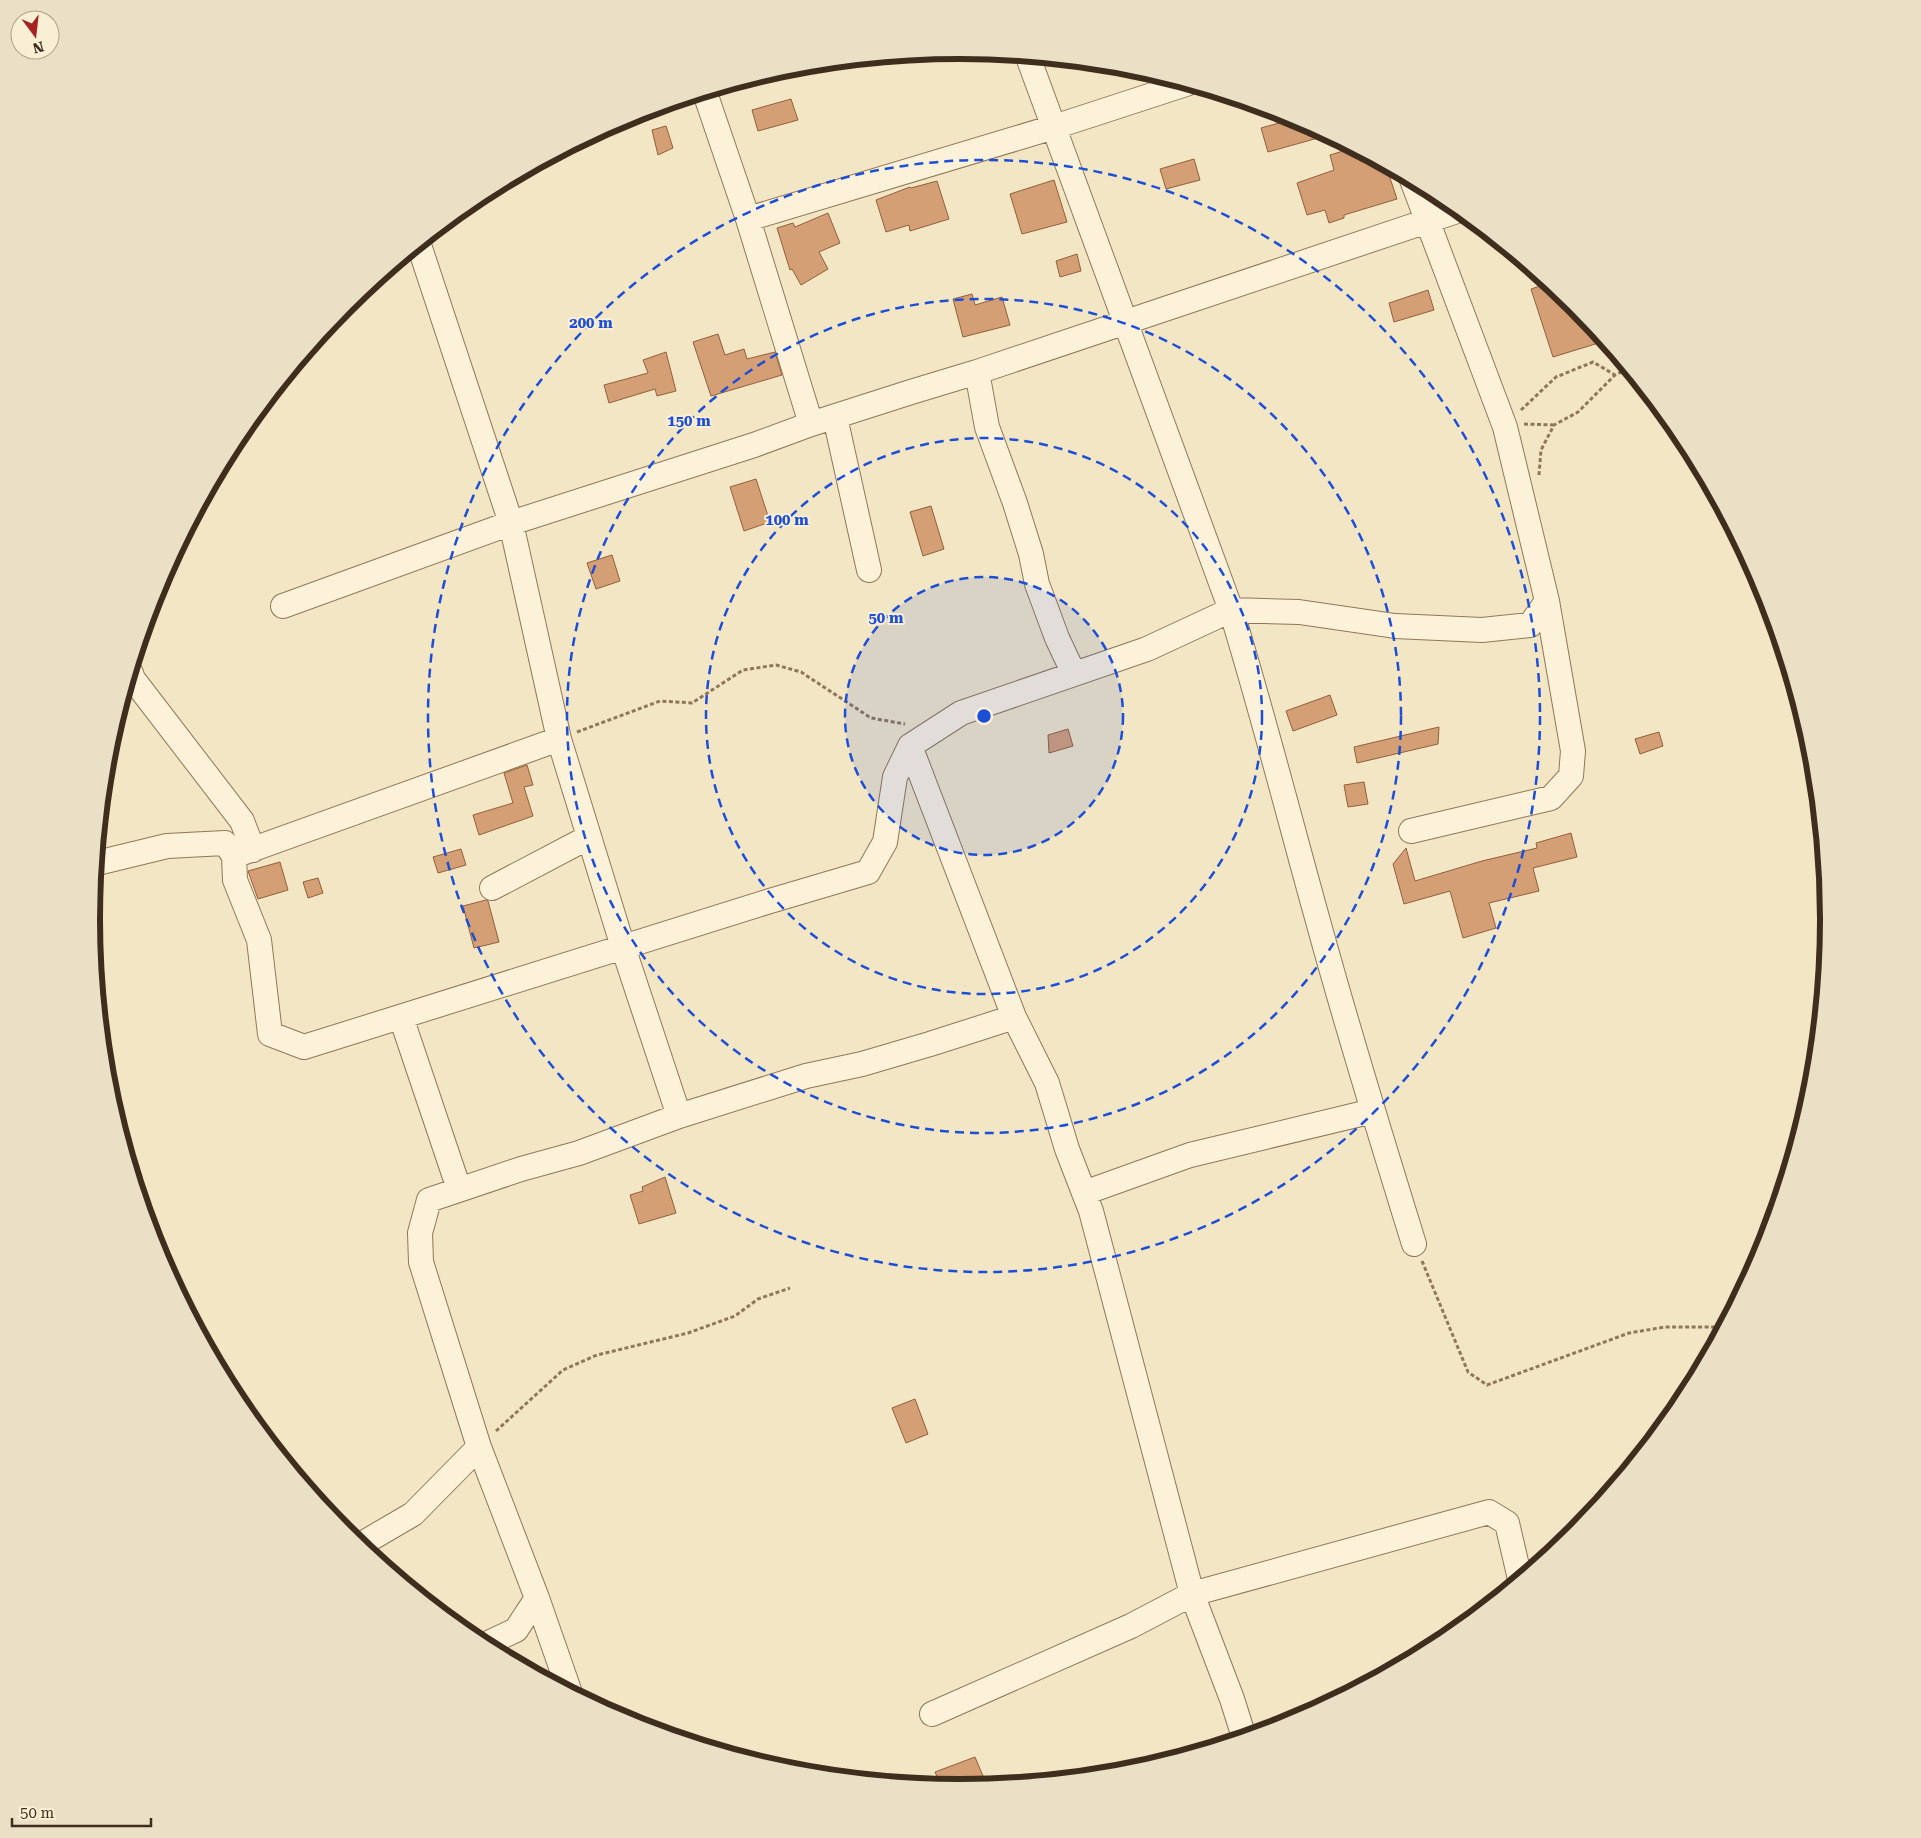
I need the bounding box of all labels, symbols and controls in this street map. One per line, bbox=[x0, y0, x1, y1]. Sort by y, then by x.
north arrow bbox=[10, 10, 60, 60]
text: N bbox=[31, 38, 46, 57]
text: 200 m bbox=[569, 314, 613, 332]
text: 150 m bbox=[667, 412, 711, 430]
text: 100 m bbox=[765, 511, 809, 529]
text: 50 m bbox=[868, 609, 904, 627]
centre of rings bbox=[975, 707, 993, 725]
scale bar bbox=[12, 1796, 151, 1828]
text: 50 m bbox=[20, 1804, 55, 1822]

